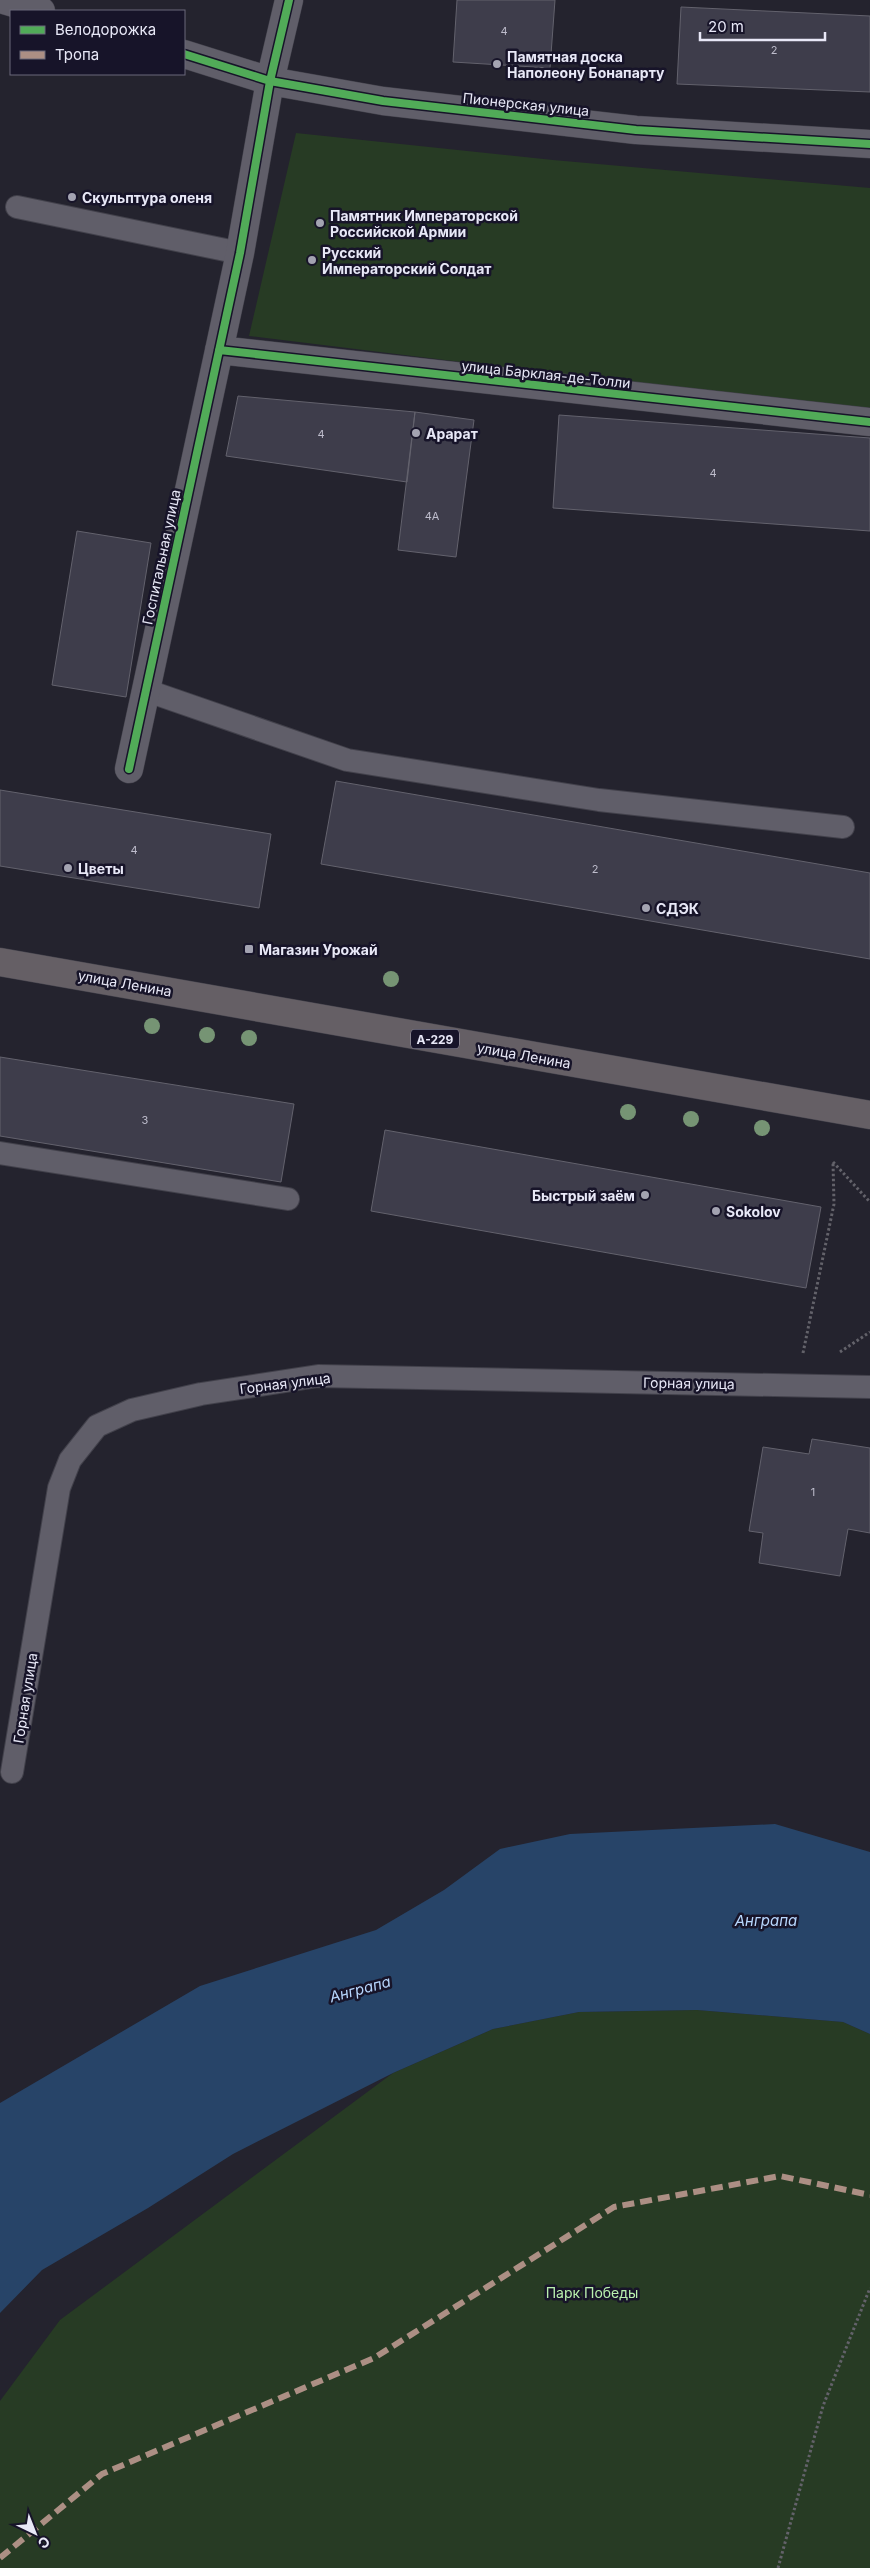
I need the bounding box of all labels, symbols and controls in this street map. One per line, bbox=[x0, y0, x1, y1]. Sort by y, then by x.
legend bbox=[10, 10, 185, 75]
scale bar bbox=[700, 10, 825, 42]
text: 20 m bbox=[708, 17, 744, 36]
text: Велодорожка bbox=[55, 20, 156, 39]
house number: 4 bbox=[500, 24, 508, 38]
house number: 2 bbox=[771, 43, 777, 57]
text: Тропа bbox=[55, 45, 99, 64]
place label: Памятная доска Наполеону Бонапарту bbox=[507, 48, 665, 81]
marker: Памятная доска Наполеону Бонапарту bbox=[491, 58, 503, 70]
street label: Пионерская улица bbox=[462, 89, 590, 119]
place label: Скульптура оленя bbox=[82, 189, 212, 206]
marker: Скульптура оленя bbox=[66, 191, 78, 203]
place label: Памятник Императорской Российской Армии bbox=[330, 207, 518, 240]
marker: Памятник Императорской Российской Армии bbox=[314, 217, 326, 229]
place label: Русский Императорский Солдат bbox=[322, 244, 491, 277]
marker: Русский Императорский Солдат bbox=[306, 254, 318, 266]
street label: улица Барклая-де-Толли bbox=[461, 357, 631, 391]
place label: Арарат bbox=[426, 425, 478, 442]
house number: 4 bbox=[317, 427, 325, 441]
marker: Арарат bbox=[410, 427, 422, 439]
house number: 4 bbox=[709, 466, 717, 480]
street label: Госпитальная улица bbox=[138, 488, 184, 626]
house number: 4А bbox=[425, 509, 440, 523]
house number: 4 bbox=[130, 843, 138, 857]
place label: Цветы bbox=[78, 860, 124, 877]
marker: Цветы bbox=[62, 862, 74, 874]
house number: 2 bbox=[592, 862, 598, 876]
place label: СДЭК bbox=[656, 900, 699, 917]
marker: СДЭК bbox=[640, 902, 652, 914]
place label: Магазин Урожай bbox=[259, 941, 378, 958]
marker: Магазин Урожай bbox=[243, 943, 255, 955]
street label: улица Ленина bbox=[77, 966, 173, 1000]
road number: А-229 bbox=[411, 1030, 459, 1048]
street label: улица Ленина bbox=[476, 1038, 572, 1072]
house number: 3 bbox=[142, 1113, 149, 1127]
place label: Быстрый заём bbox=[532, 1187, 635, 1204]
marker: Быстрый заём bbox=[639, 1189, 651, 1201]
place label: Sokolov bbox=[726, 1203, 781, 1220]
marker: Sokolov bbox=[710, 1205, 722, 1217]
street label: Горная улица bbox=[239, 1369, 331, 1397]
street label: Горная улица bbox=[643, 1374, 735, 1392]
house number: 1 bbox=[811, 1485, 815, 1499]
street label: Горная улица bbox=[9, 1651, 41, 1745]
water label: Анграпа bbox=[734, 1911, 797, 1930]
water label: Анграпа bbox=[326, 1972, 393, 2007]
park label: Парк Победы bbox=[546, 2284, 638, 2301]
north arrow bbox=[10, 2508, 60, 2558]
text: С bbox=[35, 2533, 54, 2553]

